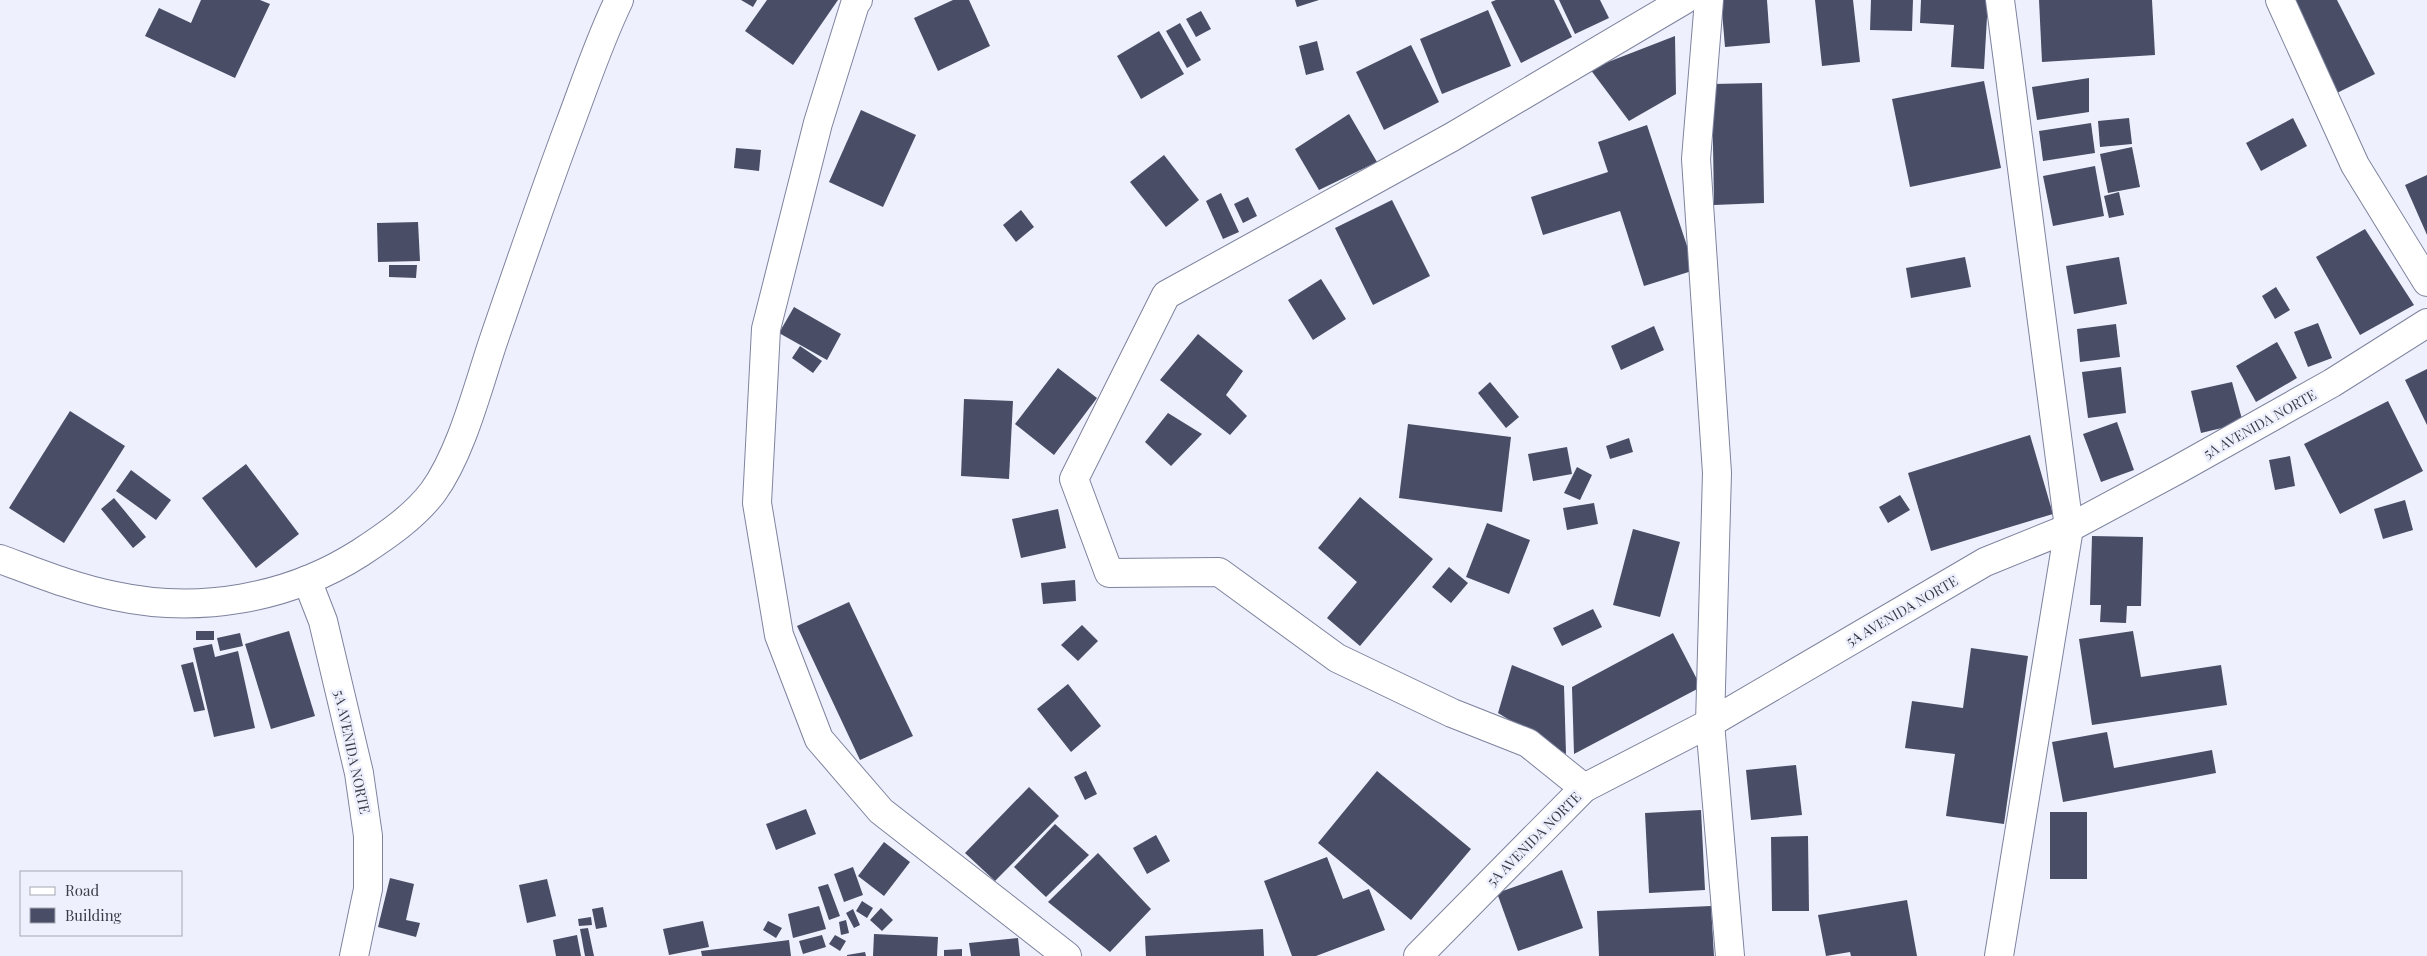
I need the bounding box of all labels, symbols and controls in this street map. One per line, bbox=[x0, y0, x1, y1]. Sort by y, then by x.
street label: 5A AVENIDA NORTE bbox=[2200, 385, 2320, 462]
street label: 5A AVENIDA NORTE bbox=[1842, 571, 1961, 650]
street label: 5A AVENIDA NORTE bbox=[330, 688, 375, 816]
street label: 5A AVENIDA NORTE bbox=[1482, 787, 1585, 890]
legend bbox=[20, 871, 182, 936]
text: Road bbox=[65, 880, 99, 900]
text: Building bbox=[65, 905, 122, 925]

